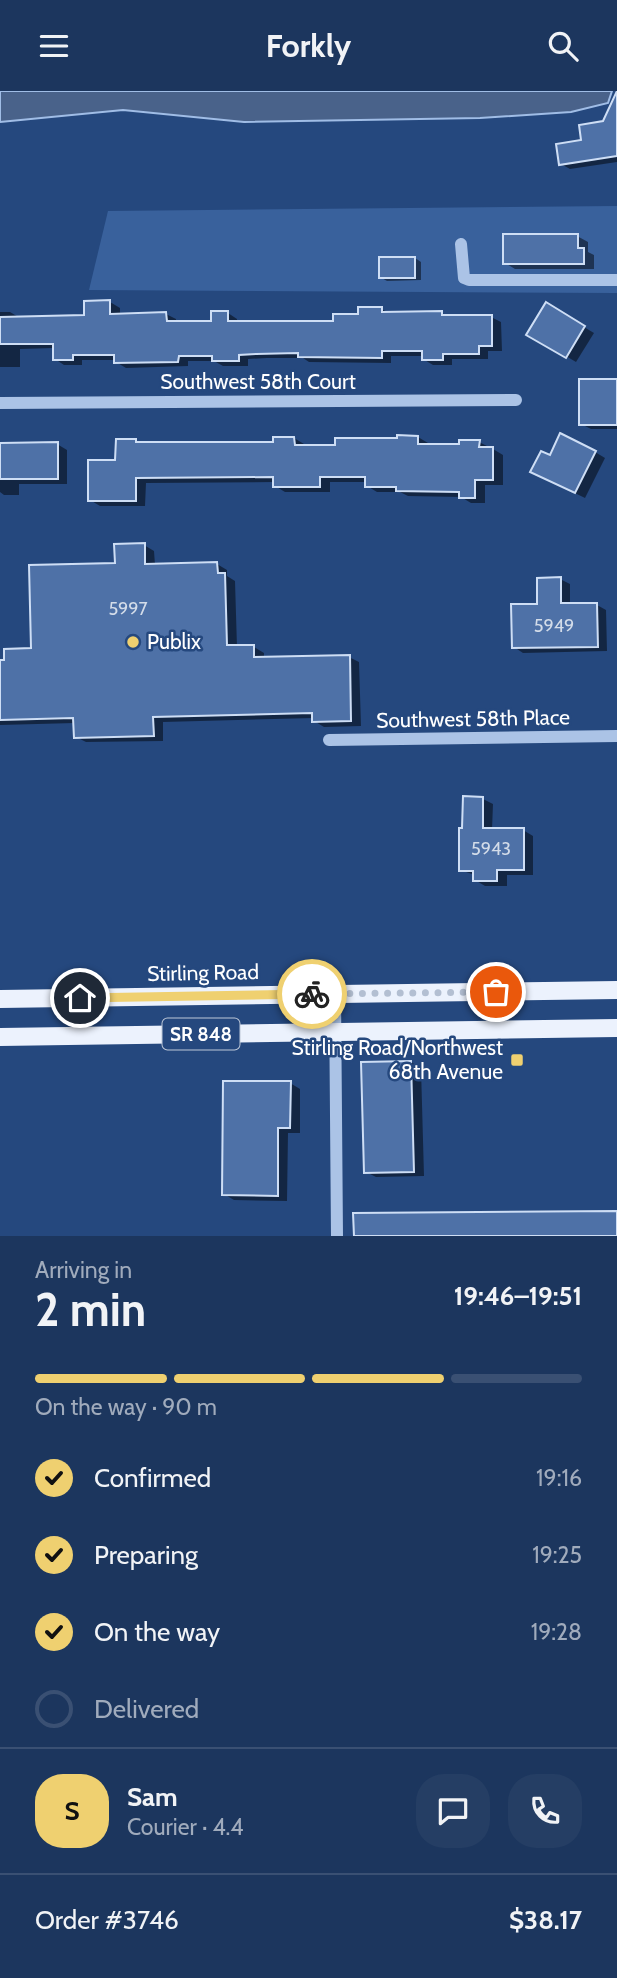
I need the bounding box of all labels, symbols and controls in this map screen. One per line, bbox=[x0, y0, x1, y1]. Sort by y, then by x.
text: Forkly bbox=[266, 26, 351, 65]
icon: menu bbox=[35, 27, 73, 65]
icon: search bbox=[544, 27, 582, 65]
street label: Southwest 58th Court bbox=[160, 369, 356, 394]
house number: 5997 bbox=[108, 598, 148, 620]
house number: 5949 bbox=[534, 615, 574, 637]
place label: Publix bbox=[147, 629, 201, 654]
marker: Publix bbox=[125, 634, 141, 650]
street label: Southwest 58th Place bbox=[376, 704, 570, 733]
house number: 5943 bbox=[471, 838, 511, 860]
street label: Stirling Road bbox=[147, 959, 259, 986]
courier bbox=[277, 959, 347, 1029]
pin bbox=[466, 962, 526, 1022]
pin bbox=[50, 968, 110, 1028]
icon: bag bbox=[477, 973, 515, 1011]
icon: bike bbox=[293, 975, 331, 1013]
icon: home bbox=[61, 979, 99, 1017]
road number: SR 848 bbox=[162, 1019, 240, 1050]
place label: Stirling Road/Northwest 68th Avenue bbox=[292, 1035, 503, 1084]
marker: Stirling Road/Northwest 68th Avenue bbox=[509, 1052, 525, 1068]
text: Arriving in bbox=[35, 1256, 132, 1284]
text: 19:46–19:51 bbox=[454, 1280, 582, 1312]
text: 2 min bbox=[35, 1282, 146, 1338]
text: On the way · 90 m bbox=[35, 1393, 217, 1421]
icon: check bbox=[35, 1459, 73, 1497]
text: Confirmed bbox=[94, 1462, 211, 1494]
text: 19:16 bbox=[536, 1464, 582, 1492]
icon: check bbox=[35, 1536, 73, 1574]
text: Preparing bbox=[94, 1539, 198, 1571]
text: 19:25 bbox=[532, 1541, 582, 1569]
icon: check bbox=[35, 1613, 73, 1651]
text: On the way bbox=[94, 1616, 220, 1648]
text: 19:28 bbox=[531, 1618, 582, 1646]
text: Delivered bbox=[94, 1693, 199, 1725]
button: chat bbox=[416, 1774, 490, 1848]
button: phone bbox=[508, 1774, 582, 1848]
text: Sam bbox=[127, 1781, 178, 1813]
text: S bbox=[64, 1795, 80, 1827]
text: Courier · 4.4 bbox=[127, 1813, 244, 1841]
text: Order #3746 bbox=[35, 1904, 179, 1936]
text: $38.17 bbox=[509, 1904, 582, 1936]

